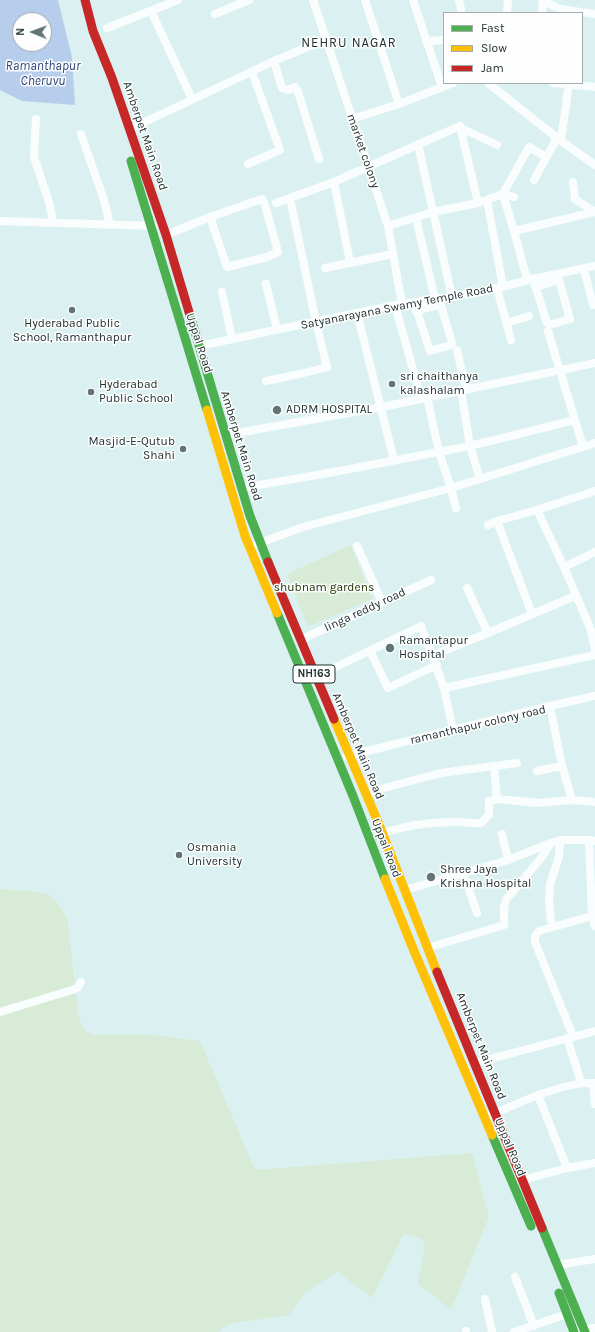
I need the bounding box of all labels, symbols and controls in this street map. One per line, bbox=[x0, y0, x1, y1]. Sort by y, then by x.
north arrow bbox=[12, 12, 52, 52]
legend bbox=[443, 12, 583, 84]
text: Fast bbox=[481, 21, 504, 35]
text: N bbox=[14, 28, 27, 36]
district label: NEHRU NAGAR bbox=[301, 35, 397, 51]
text: Slow bbox=[481, 41, 507, 55]
water label: Ramanthapur Cheruvu bbox=[6, 58, 80, 89]
text: Jam bbox=[481, 61, 504, 75]
street label: Amberpet Main Road bbox=[120, 80, 170, 192]
street label: market colony bbox=[344, 112, 382, 190]
street label: Satyanarayana Swamy Temple Road bbox=[299, 281, 495, 333]
marker: Hyderabad Public School, Ramanthapur bbox=[67, 305, 77, 315]
street label: Uppal Road bbox=[183, 311, 215, 375]
place label: Hyderabad Public School, Ramanthapur bbox=[13, 317, 131, 345]
place label: sri chaithanya kalashalam bbox=[400, 370, 478, 398]
place label: Hyderabad Public School bbox=[99, 378, 173, 406]
marker: sri chaithanya kalashalam bbox=[387, 379, 397, 389]
marker: Hyderabad Public School bbox=[86, 387, 96, 397]
street label: Amberpet Main Road bbox=[217, 389, 265, 503]
place label: ADRM HOSPITAL bbox=[286, 403, 372, 417]
marker: ADRM HOSPITAL bbox=[271, 404, 283, 416]
place label: Masjid-E-Qutub Shahi bbox=[88, 435, 175, 463]
marker: Masjid-E-Qutub Shahi bbox=[178, 444, 188, 454]
park label: shubnam gardens bbox=[274, 581, 374, 595]
street label: linga reddy road bbox=[322, 585, 408, 635]
place label: Ramantapur Hospital bbox=[399, 634, 468, 662]
marker: Ramantapur Hospital bbox=[384, 642, 396, 654]
road number: NH163 bbox=[293, 665, 335, 683]
street label: Amberpet Main Road bbox=[329, 691, 387, 801]
street label: ramanthapur colony road bbox=[409, 702, 547, 748]
street label: Uppal Road bbox=[368, 816, 404, 880]
place label: Osmania University bbox=[187, 841, 242, 869]
marker: Osmania University bbox=[174, 850, 184, 860]
place label: Shree Jaya Krishna Hospital bbox=[440, 863, 531, 891]
marker: Shree Jaya Krishna Hospital bbox=[425, 871, 437, 883]
street label: Amberpet Main Road bbox=[453, 990, 509, 1102]
street label: Uppal Road bbox=[491, 1116, 529, 1178]

